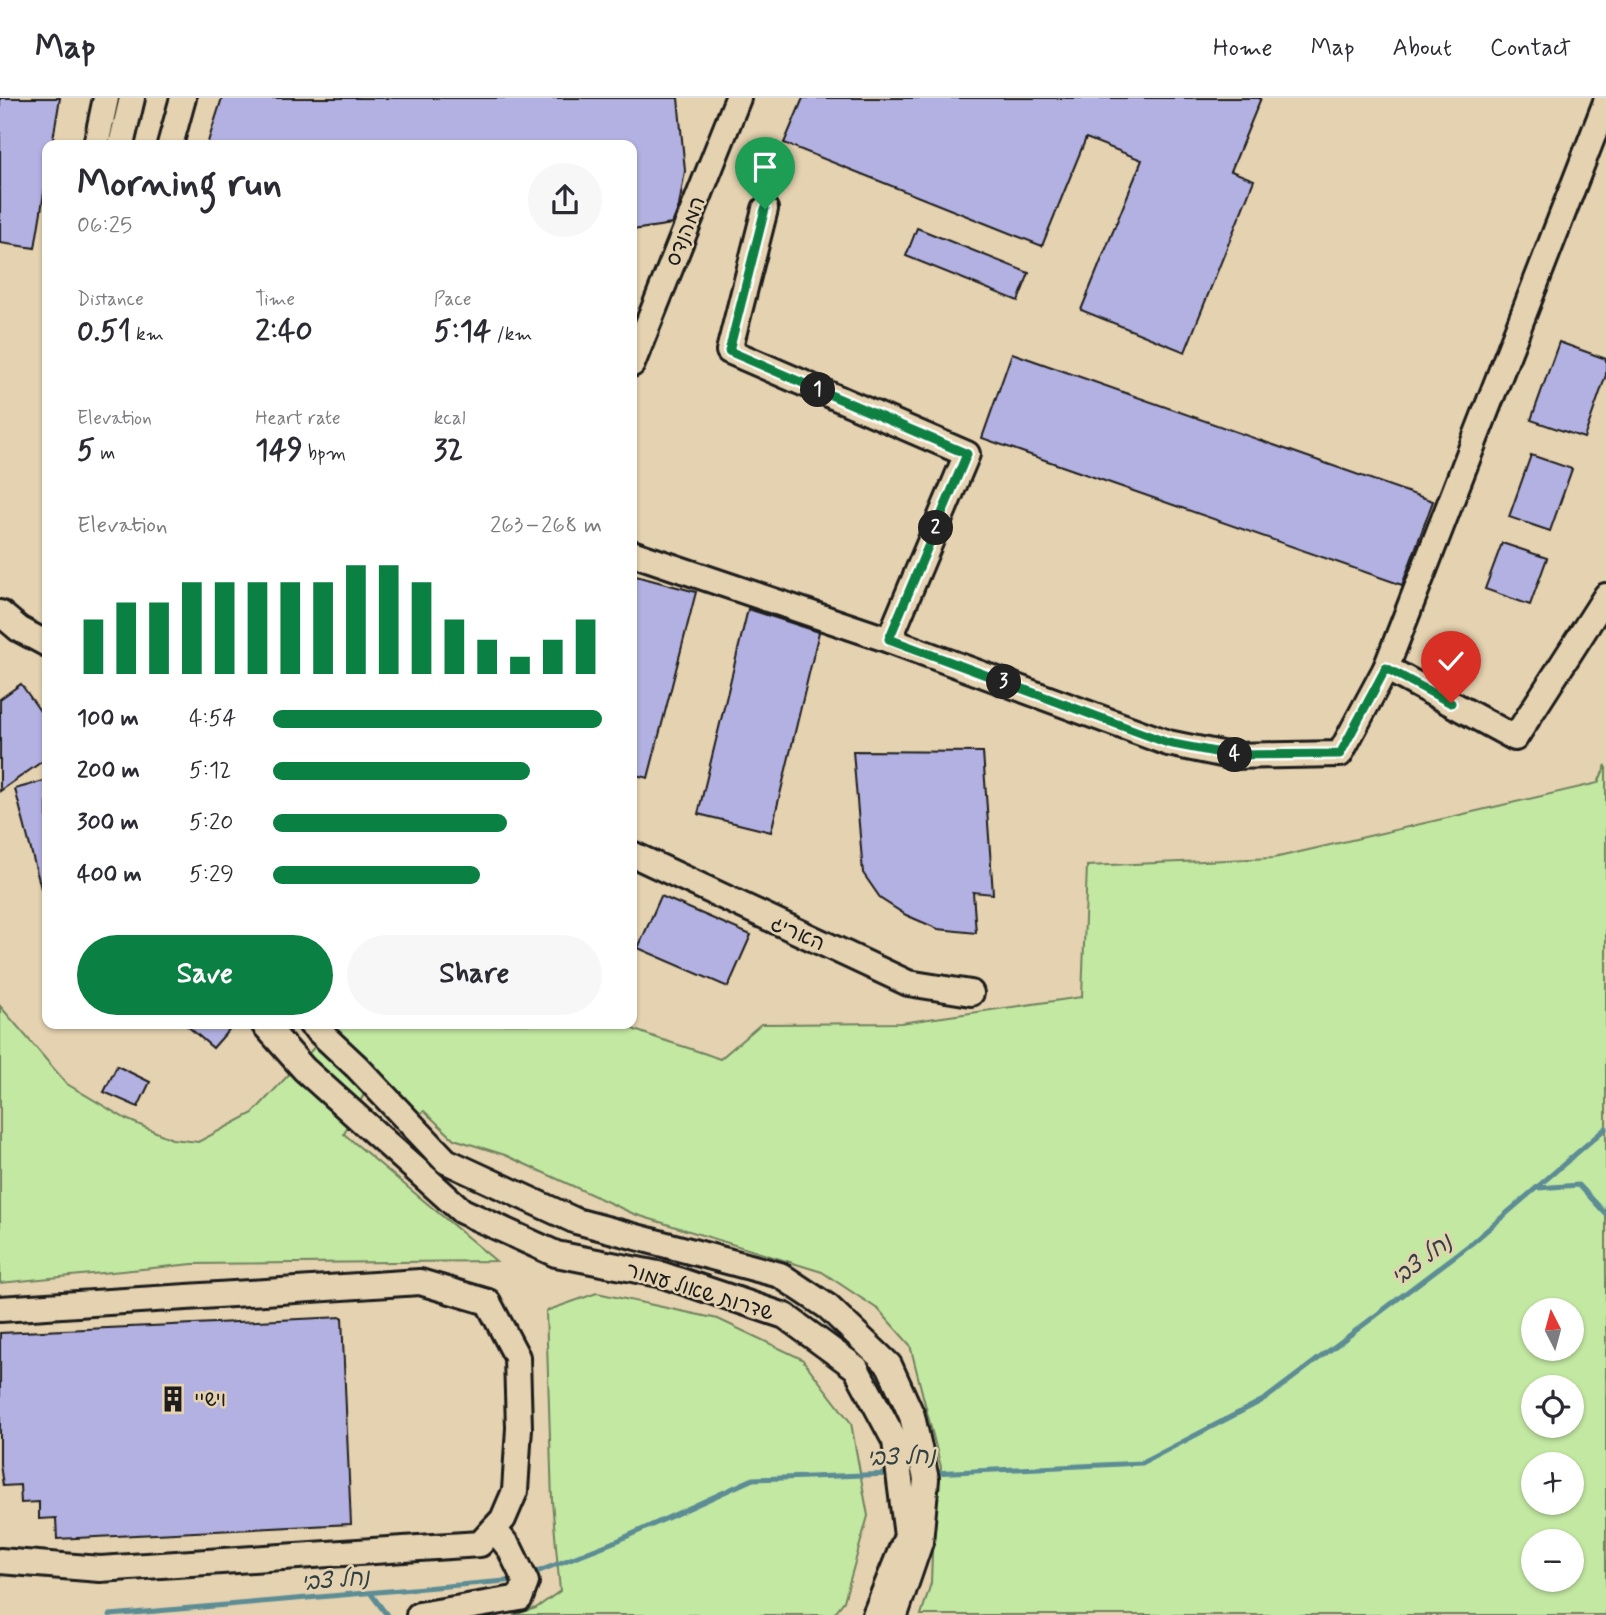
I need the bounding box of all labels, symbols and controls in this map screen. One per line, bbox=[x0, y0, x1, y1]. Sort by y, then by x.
text: Map bbox=[35, 26, 95, 70]
text: Home bbox=[1213, 33, 1273, 64]
text: Map bbox=[1311, 33, 1355, 64]
text: About bbox=[1393, 33, 1452, 64]
text: Contact bbox=[1490, 33, 1571, 64]
pin bbox=[735, 137, 795, 209]
icon: arrive bbox=[746, 148, 784, 186]
text: Morning run bbox=[77, 160, 282, 209]
button: share bbox=[528, 163, 602, 237]
street label: המהנדס bbox=[659, 192, 713, 271]
text: 06:25 bbox=[77, 211, 132, 241]
text: Distance bbox=[77, 287, 144, 312]
text: Time bbox=[255, 287, 295, 312]
text: Pace bbox=[434, 287, 471, 312]
text: 0.51 bbox=[77, 312, 131, 351]
text: 2:40 bbox=[255, 312, 313, 351]
text: 5:14 bbox=[434, 312, 491, 351]
text: km bbox=[131, 322, 164, 347]
text: /km bbox=[491, 322, 532, 347]
pin: 1 bbox=[800, 372, 836, 408]
text: 1 bbox=[813, 377, 822, 402]
text: Elevation bbox=[77, 406, 152, 431]
text: Heart rate bbox=[255, 406, 341, 431]
text: kcal bbox=[434, 406, 466, 431]
text: 5 bbox=[77, 431, 95, 470]
text: 149 bbox=[255, 431, 303, 470]
text: 32 bbox=[434, 431, 463, 470]
text: m bbox=[95, 441, 115, 466]
text: bpm bbox=[303, 441, 346, 466]
pin: 2 bbox=[918, 510, 954, 546]
text: Elevation bbox=[77, 511, 168, 541]
text: 263–268 m bbox=[490, 511, 602, 541]
text: 2 bbox=[931, 515, 940, 540]
pin bbox=[1421, 631, 1481, 703]
icon: check bbox=[1432, 642, 1470, 680]
pin: 3 bbox=[986, 664, 1021, 700]
text: 3 bbox=[999, 669, 1008, 694]
text: 100 m bbox=[77, 704, 139, 734]
text: 4:54 bbox=[189, 704, 236, 734]
pin: 4 bbox=[1218, 738, 1252, 772]
text: 4 bbox=[1229, 742, 1240, 767]
text: 200 m bbox=[77, 756, 140, 786]
text: 5:12 bbox=[189, 756, 231, 786]
text: 300 m bbox=[77, 808, 139, 838]
text: 5:20 bbox=[189, 808, 233, 838]
text: 400 m bbox=[77, 860, 142, 890]
text: 5:29 bbox=[189, 860, 234, 890]
street label: האריג bbox=[766, 910, 829, 958]
button: Save bbox=[77, 935, 333, 1015]
button: Share bbox=[347, 935, 602, 1015]
water label: נחל צבי bbox=[1386, 1227, 1460, 1293]
street label: שדרות שאול עמור bbox=[622, 1256, 777, 1328]
north arrow bbox=[1521, 1298, 1584, 1362]
map controls bbox=[1521, 1298, 1584, 1592]
button: locate bbox=[1521, 1375, 1584, 1438]
building icon: וישיי bbox=[158, 1384, 188, 1414]
place label: וישיי bbox=[194, 1386, 226, 1414]
water label: נחל צבי bbox=[866, 1442, 937, 1474]
button: + bbox=[1521, 1452, 1584, 1515]
button: − bbox=[1521, 1529, 1584, 1592]
water label: נחל צבי bbox=[300, 1563, 372, 1599]

